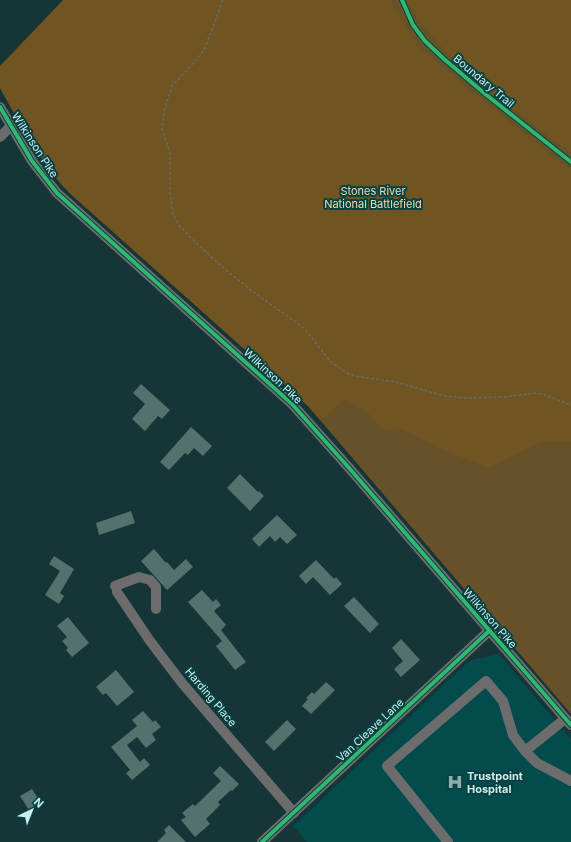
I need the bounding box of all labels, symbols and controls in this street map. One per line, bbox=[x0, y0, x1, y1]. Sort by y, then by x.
street label: Boundary Trail bbox=[451, 51, 517, 111]
street label: Wilkinson Pike bbox=[9, 110, 61, 180]
park label: Stones River National Battlefield bbox=[324, 184, 422, 211]
street label: Wilkinson Pike bbox=[241, 345, 305, 407]
street label: Wilkinson Pike bbox=[460, 585, 520, 651]
street label: Harding Place bbox=[182, 665, 240, 729]
street label: Van Cleave Lane bbox=[333, 695, 407, 765]
place label: Trustpoint Hospital bbox=[467, 769, 523, 796]
hospital icon: Trustpoint Hospital bbox=[446, 773, 464, 791]
north arrow bbox=[12, 790, 52, 830]
text: N bbox=[31, 795, 47, 811]

